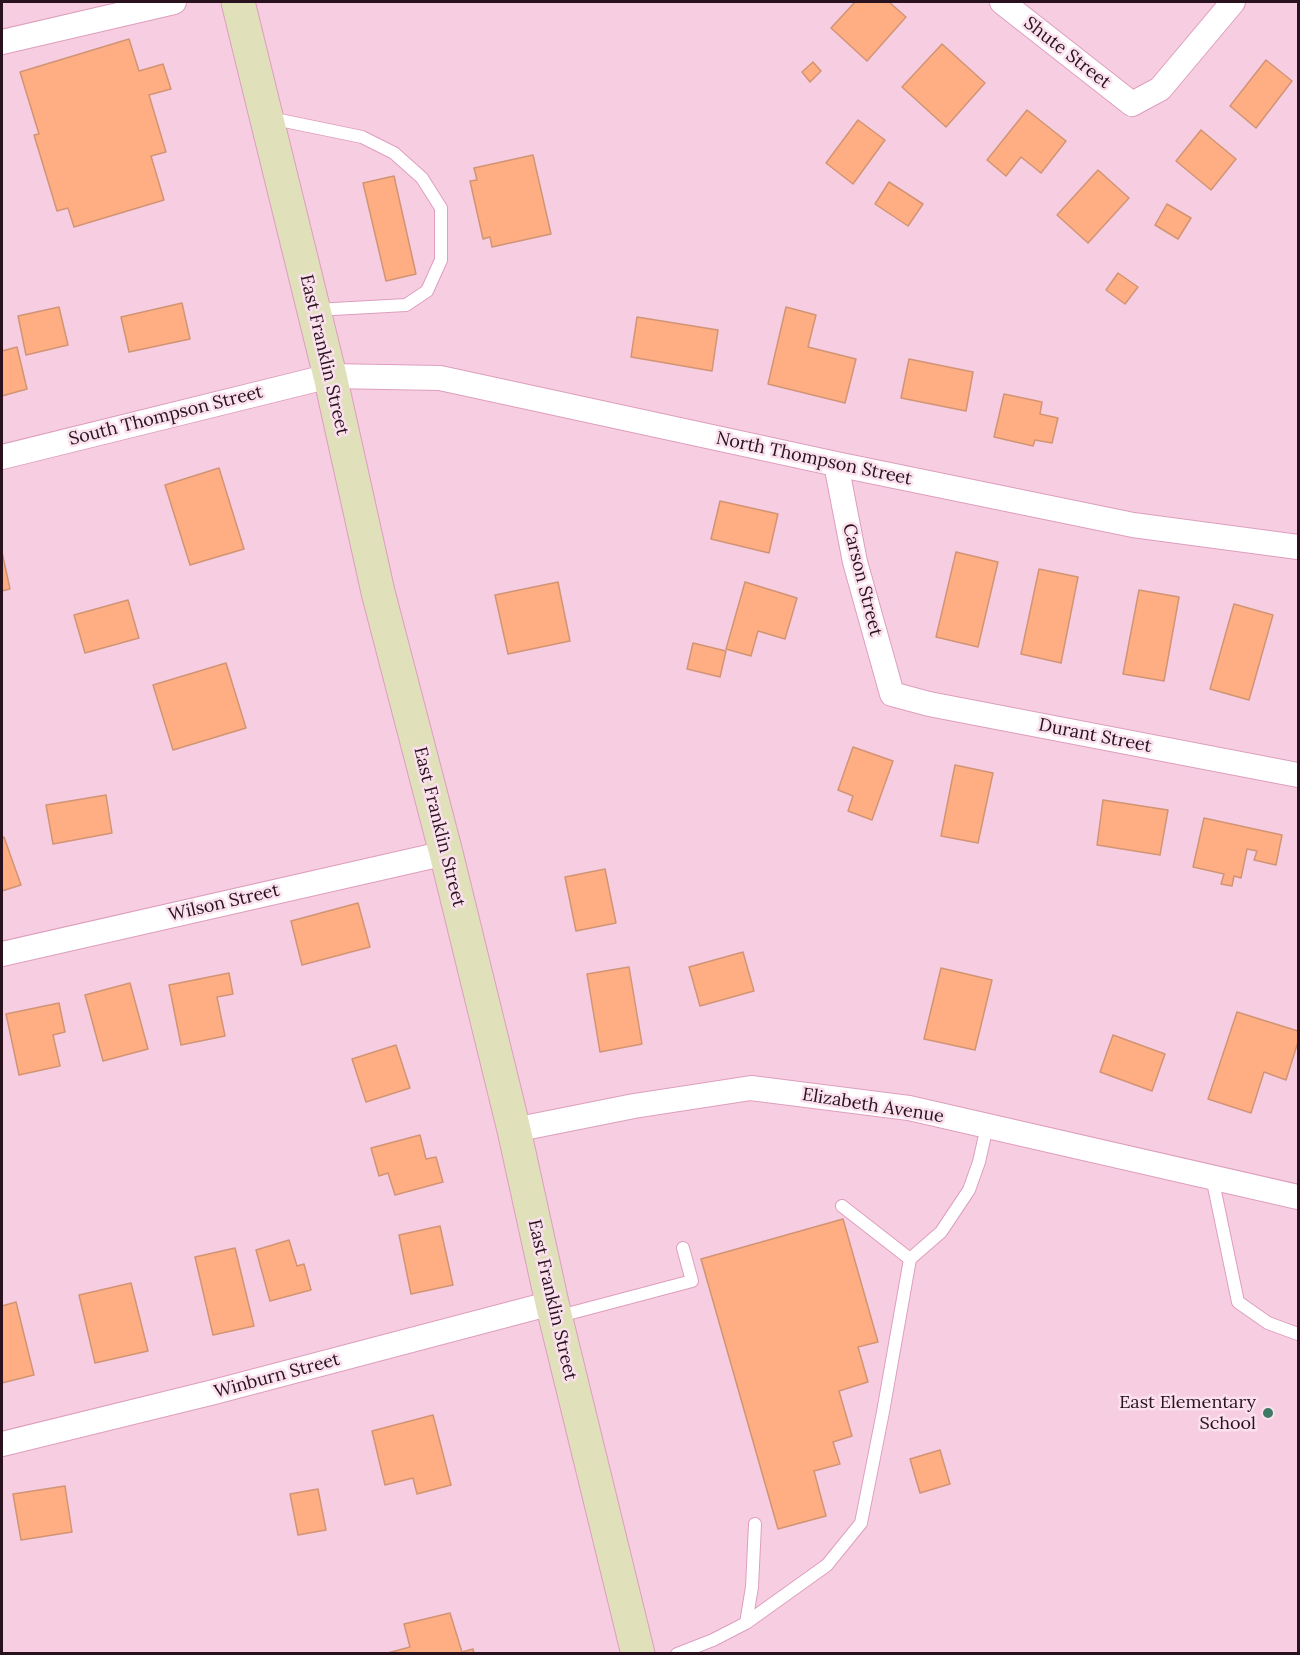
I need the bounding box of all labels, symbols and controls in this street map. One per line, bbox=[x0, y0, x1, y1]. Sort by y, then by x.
street label: Shute Street bbox=[1019, 12, 1115, 94]
street label: East Franklin Street bbox=[295, 272, 353, 438]
street label: South Thompson Street bbox=[67, 381, 265, 451]
street label: North Thompson Street bbox=[714, 428, 914, 490]
street label: Carson Street bbox=[838, 521, 886, 639]
street label: Durant Street bbox=[1037, 714, 1153, 758]
street label: East Franklin Street bbox=[409, 745, 469, 909]
street label: Wilson Street bbox=[166, 880, 282, 926]
street label: Elizabeth Avenue bbox=[801, 1084, 945, 1128]
street label: East Franklin Street bbox=[523, 1217, 581, 1383]
street label: Winburn Street bbox=[212, 1349, 342, 1403]
place label: East Elementary School bbox=[1119, 1392, 1256, 1434]
marker: East Elementary School bbox=[1261, 1406, 1275, 1420]

